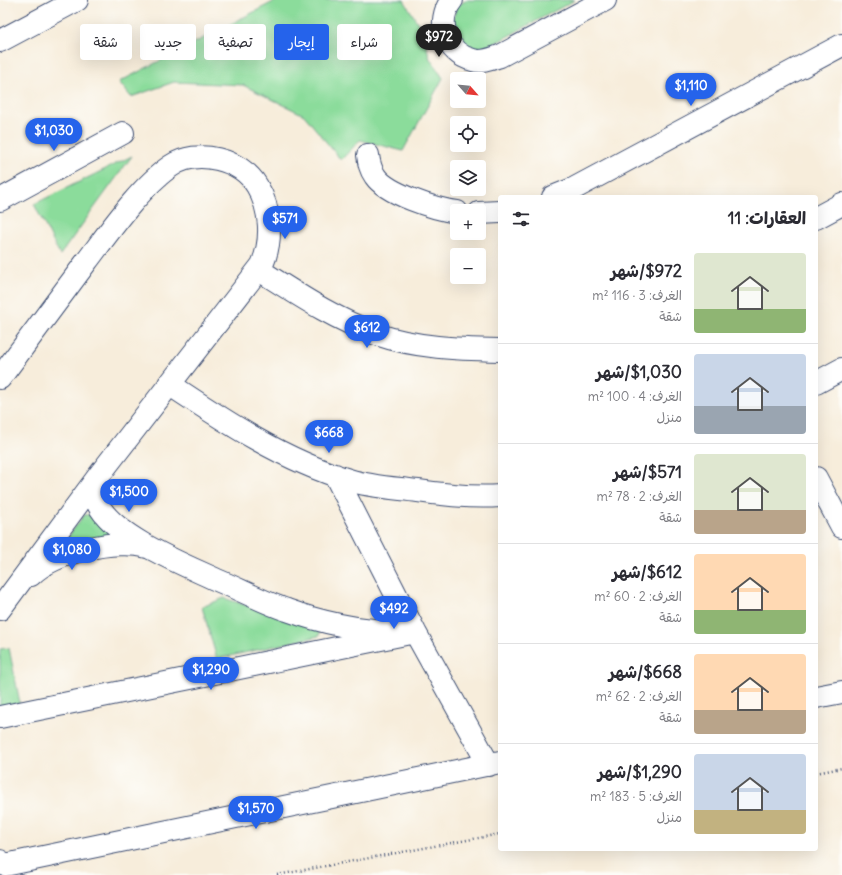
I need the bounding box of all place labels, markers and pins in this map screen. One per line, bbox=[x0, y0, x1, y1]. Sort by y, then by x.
pin: $972 bbox=[415, 24, 463, 58]
pin: $1,110 bbox=[658, 73, 724, 107]
pin: $1,030 bbox=[21, 118, 87, 152]
pin: $571 bbox=[261, 206, 309, 240]
pin: $612 bbox=[343, 315, 391, 349]
pin: $668 bbox=[305, 420, 353, 454]
pin: $1,500 bbox=[96, 479, 162, 513]
pin: $1,080 bbox=[39, 537, 105, 571]
pin: $492 bbox=[370, 596, 418, 630]
pin: $1,290 bbox=[178, 657, 244, 691]
pin: $1,570 bbox=[223, 796, 289, 830]

